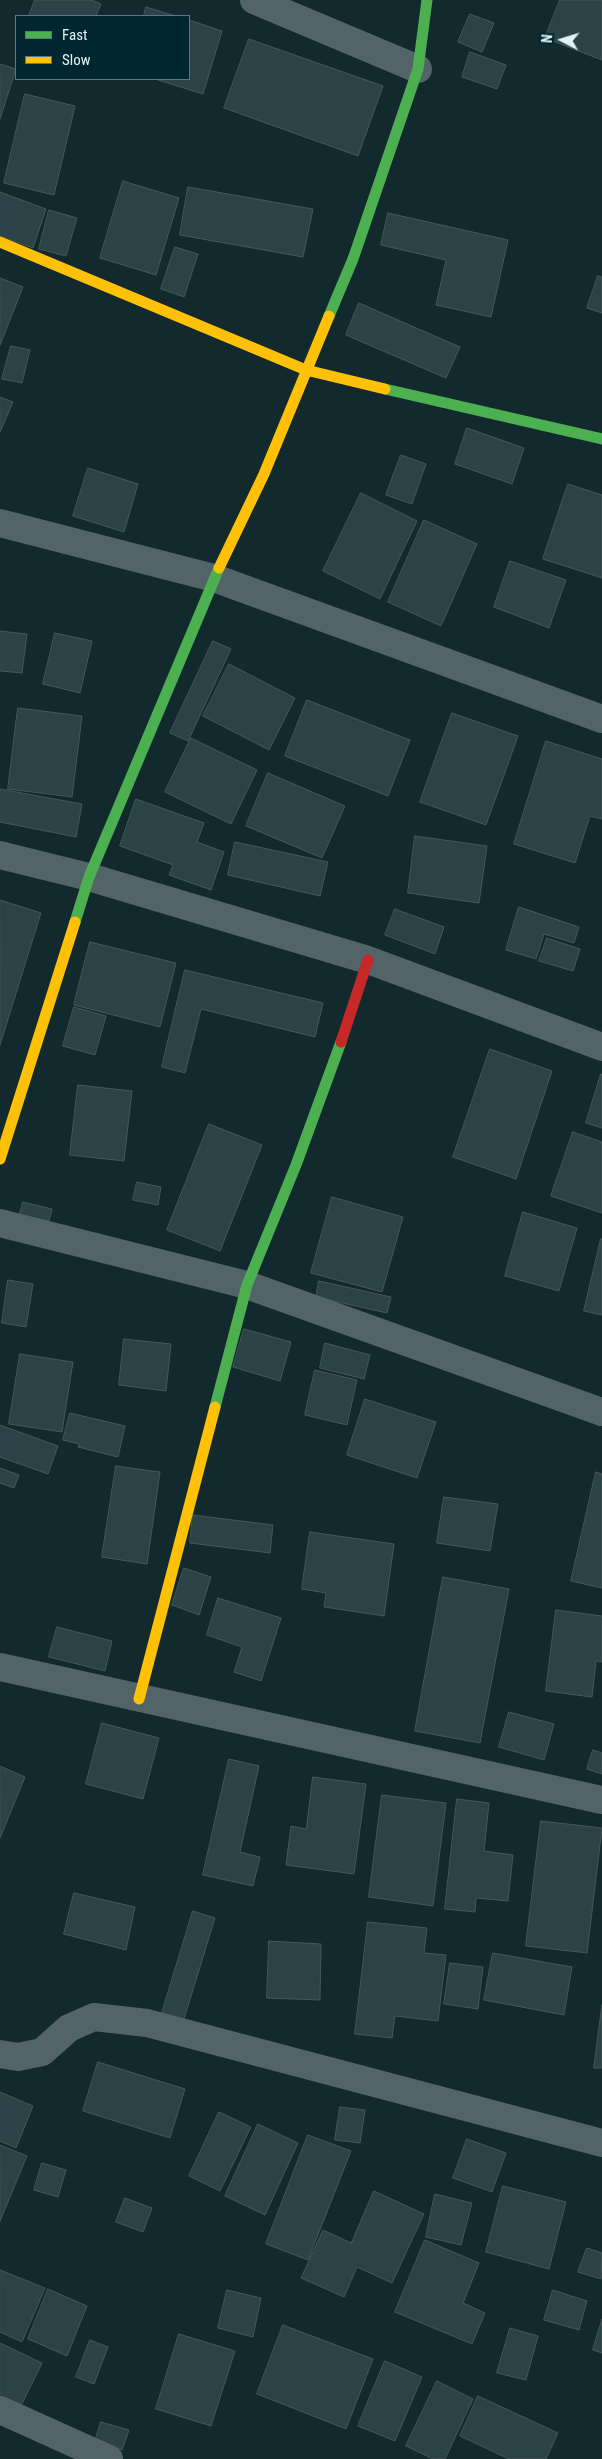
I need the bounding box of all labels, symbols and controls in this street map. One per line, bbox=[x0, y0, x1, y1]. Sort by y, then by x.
legend bbox=[15, 15, 190, 80]
north arrow bbox=[537, 15, 587, 65]
text: Fast bbox=[62, 26, 87, 44]
text: N bbox=[539, 34, 555, 44]
text: Slow bbox=[62, 51, 91, 69]

